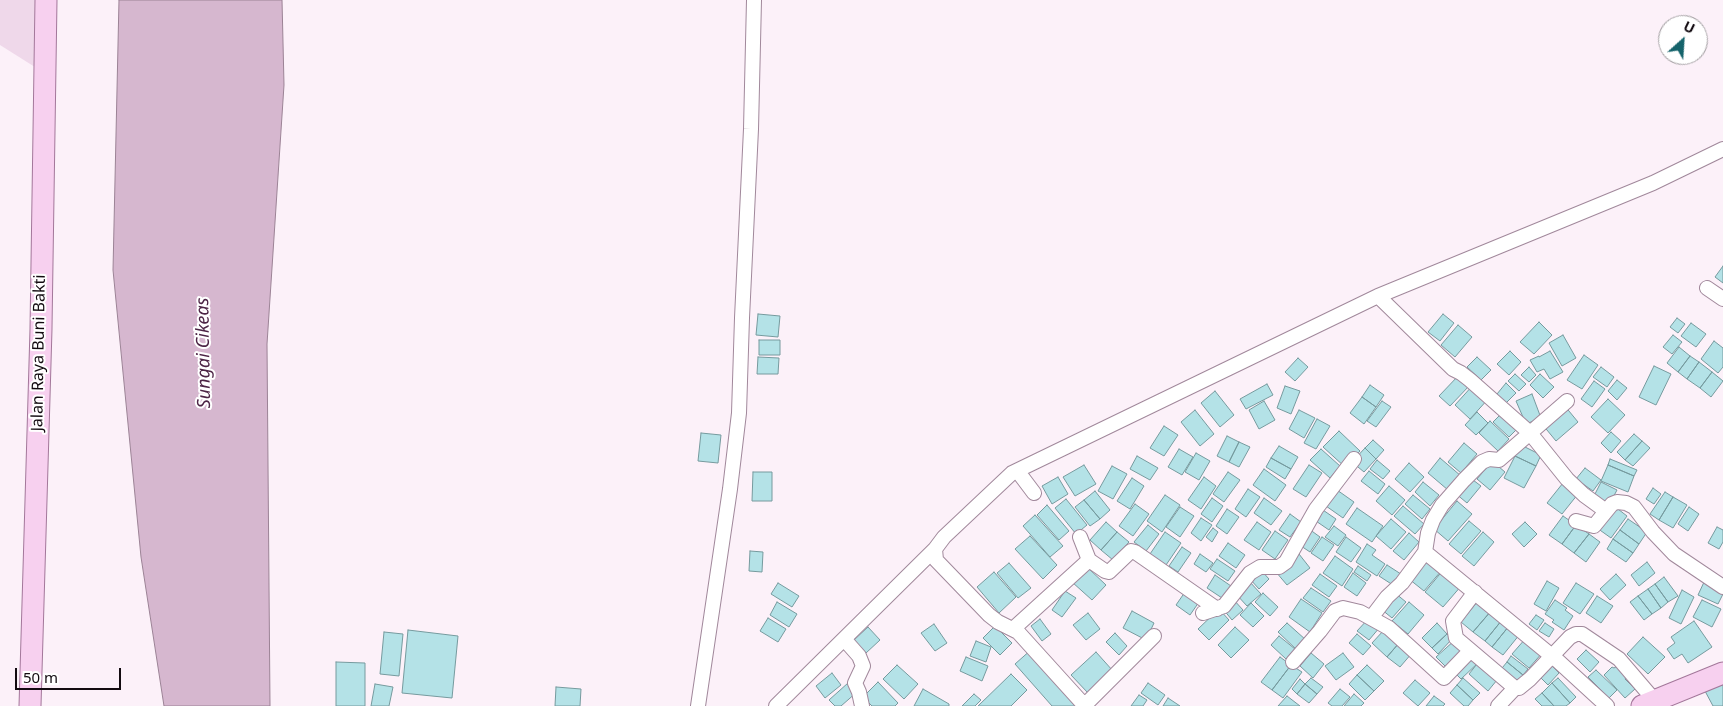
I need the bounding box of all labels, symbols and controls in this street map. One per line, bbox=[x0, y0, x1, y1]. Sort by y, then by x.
north arrow bbox=[1658, 15, 1708, 65]
text: U bbox=[1680, 16, 1698, 38]
street label: Jalan Raya Buni Bakti bbox=[28, 274, 50, 432]
water label: Sungai Cikeas bbox=[192, 297, 216, 409]
scale bar bbox=[18, 658, 124, 690]
text: 50 m bbox=[23, 667, 58, 687]

